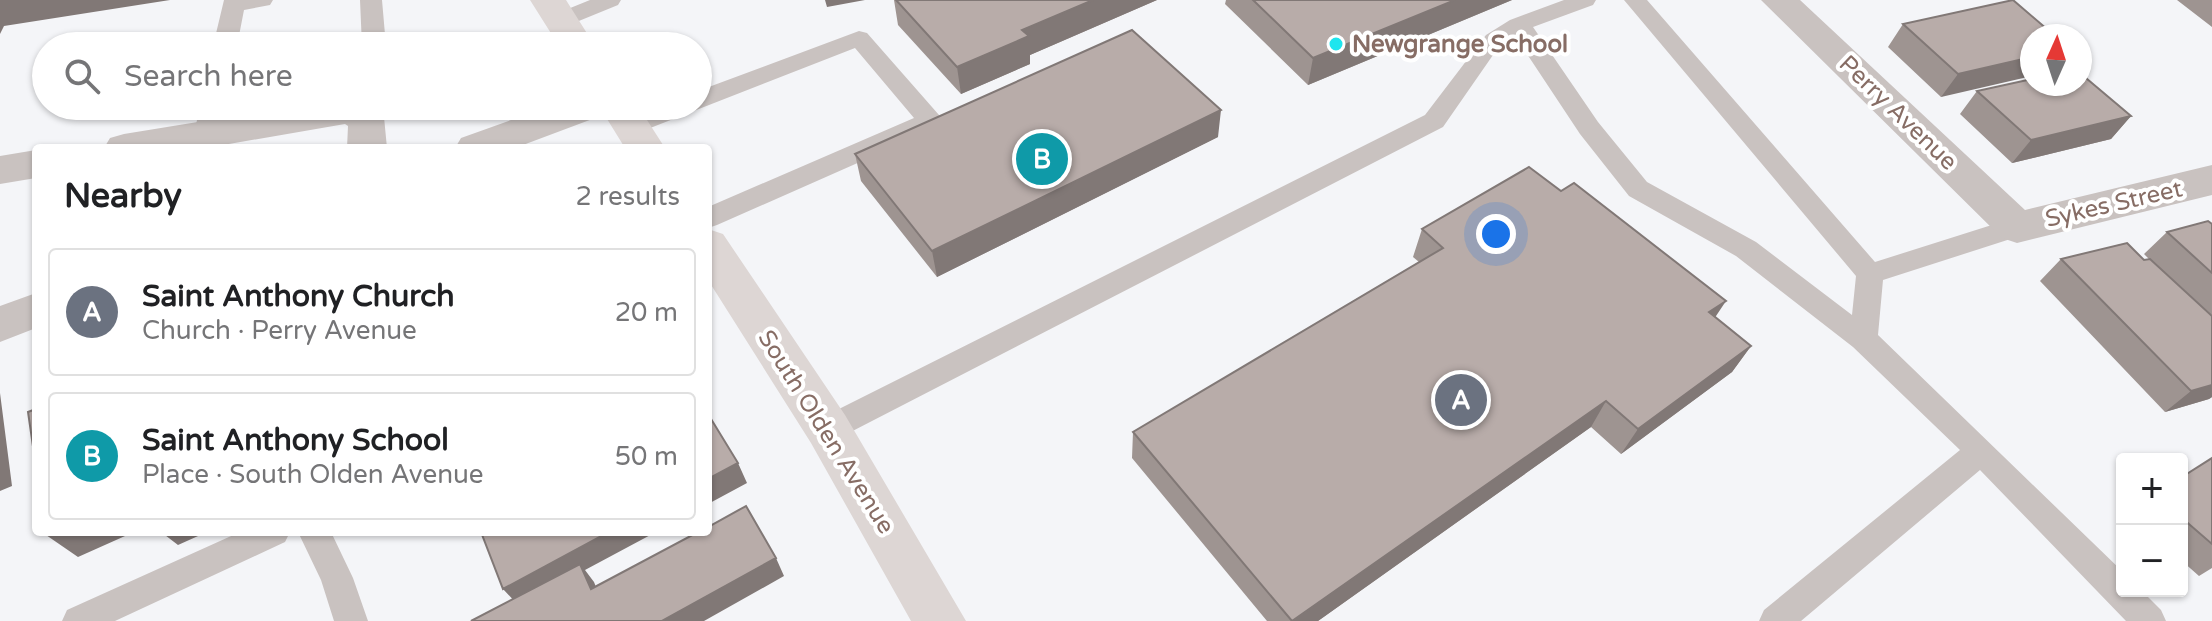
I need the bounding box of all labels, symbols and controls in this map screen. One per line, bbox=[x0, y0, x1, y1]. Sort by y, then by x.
north arrow bbox=[2020, 24, 2092, 96]
place label: Newgrange School bbox=[1352, 30, 1568, 59]
search box bbox=[32, 32, 712, 120]
marker: Newgrange School bbox=[1327, 35, 1345, 53]
street label: Perry Avenue bbox=[1833, 49, 1963, 177]
icon: search bbox=[60, 54, 104, 98]
text: Search here bbox=[124, 58, 293, 95]
pin: B bbox=[1016, 129, 1068, 189]
street label: Sykes Street bbox=[2043, 174, 2185, 234]
text: Nearby bbox=[64, 176, 182, 217]
text: 2 results bbox=[575, 181, 680, 212]
your location bbox=[1476, 214, 1516, 254]
text: Saint Anthony Church bbox=[142, 278, 455, 315]
text: A bbox=[82, 297, 102, 328]
text: 20 m bbox=[615, 297, 678, 328]
text: Church · Perry Avenue bbox=[142, 315, 417, 346]
street label: South Olden Avenue bbox=[752, 325, 900, 539]
pin: A bbox=[1435, 370, 1487, 430]
text: Saint Anthony School bbox=[142, 422, 449, 459]
text: B bbox=[83, 441, 101, 472]
text: 50 m bbox=[615, 441, 678, 472]
map controls bbox=[2116, 453, 2188, 597]
button: + bbox=[2116, 453, 2188, 525]
text: Place · South Olden Avenue bbox=[142, 459, 483, 490]
button: − bbox=[2116, 525, 2188, 597]

